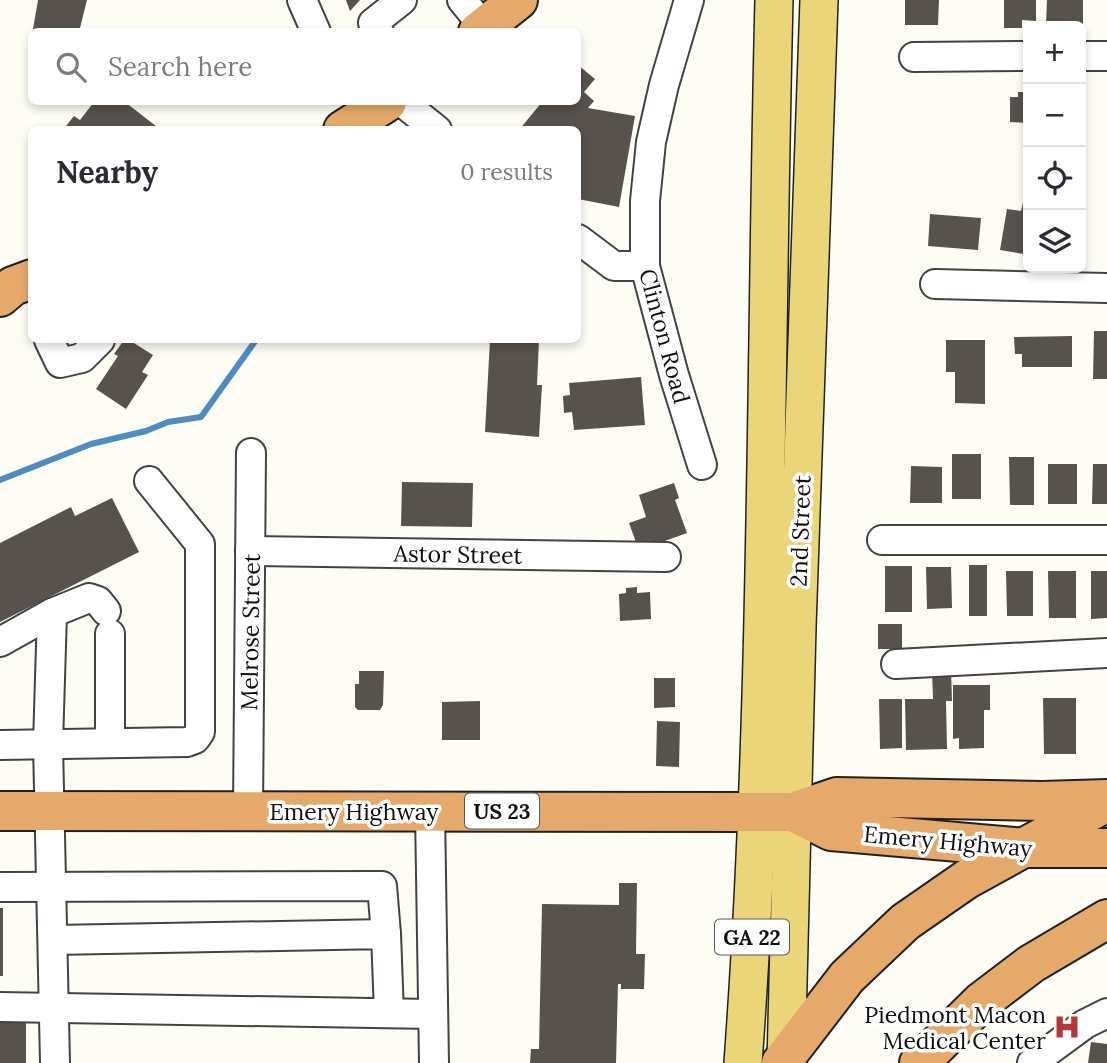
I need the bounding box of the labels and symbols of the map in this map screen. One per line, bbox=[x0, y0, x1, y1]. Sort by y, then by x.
street label: Clinton Road bbox=[633, 265, 697, 407]
street label: 2nd Street bbox=[784, 475, 816, 587]
street label: Astor Street bbox=[392, 538, 523, 570]
street label: Melrose Street bbox=[234, 553, 266, 711]
road number: US 23 bbox=[465, 794, 539, 828]
street label: Emery Highway bbox=[269, 797, 439, 826]
street label: Emery Highway bbox=[863, 819, 1034, 863]
road number: GA 22 bbox=[715, 920, 789, 954]
place label: Piedmont Macon Medical Center bbox=[864, 1000, 1046, 1055]
hospital icon: Piedmont Macon Medical Center bbox=[1052, 1012, 1082, 1042]

